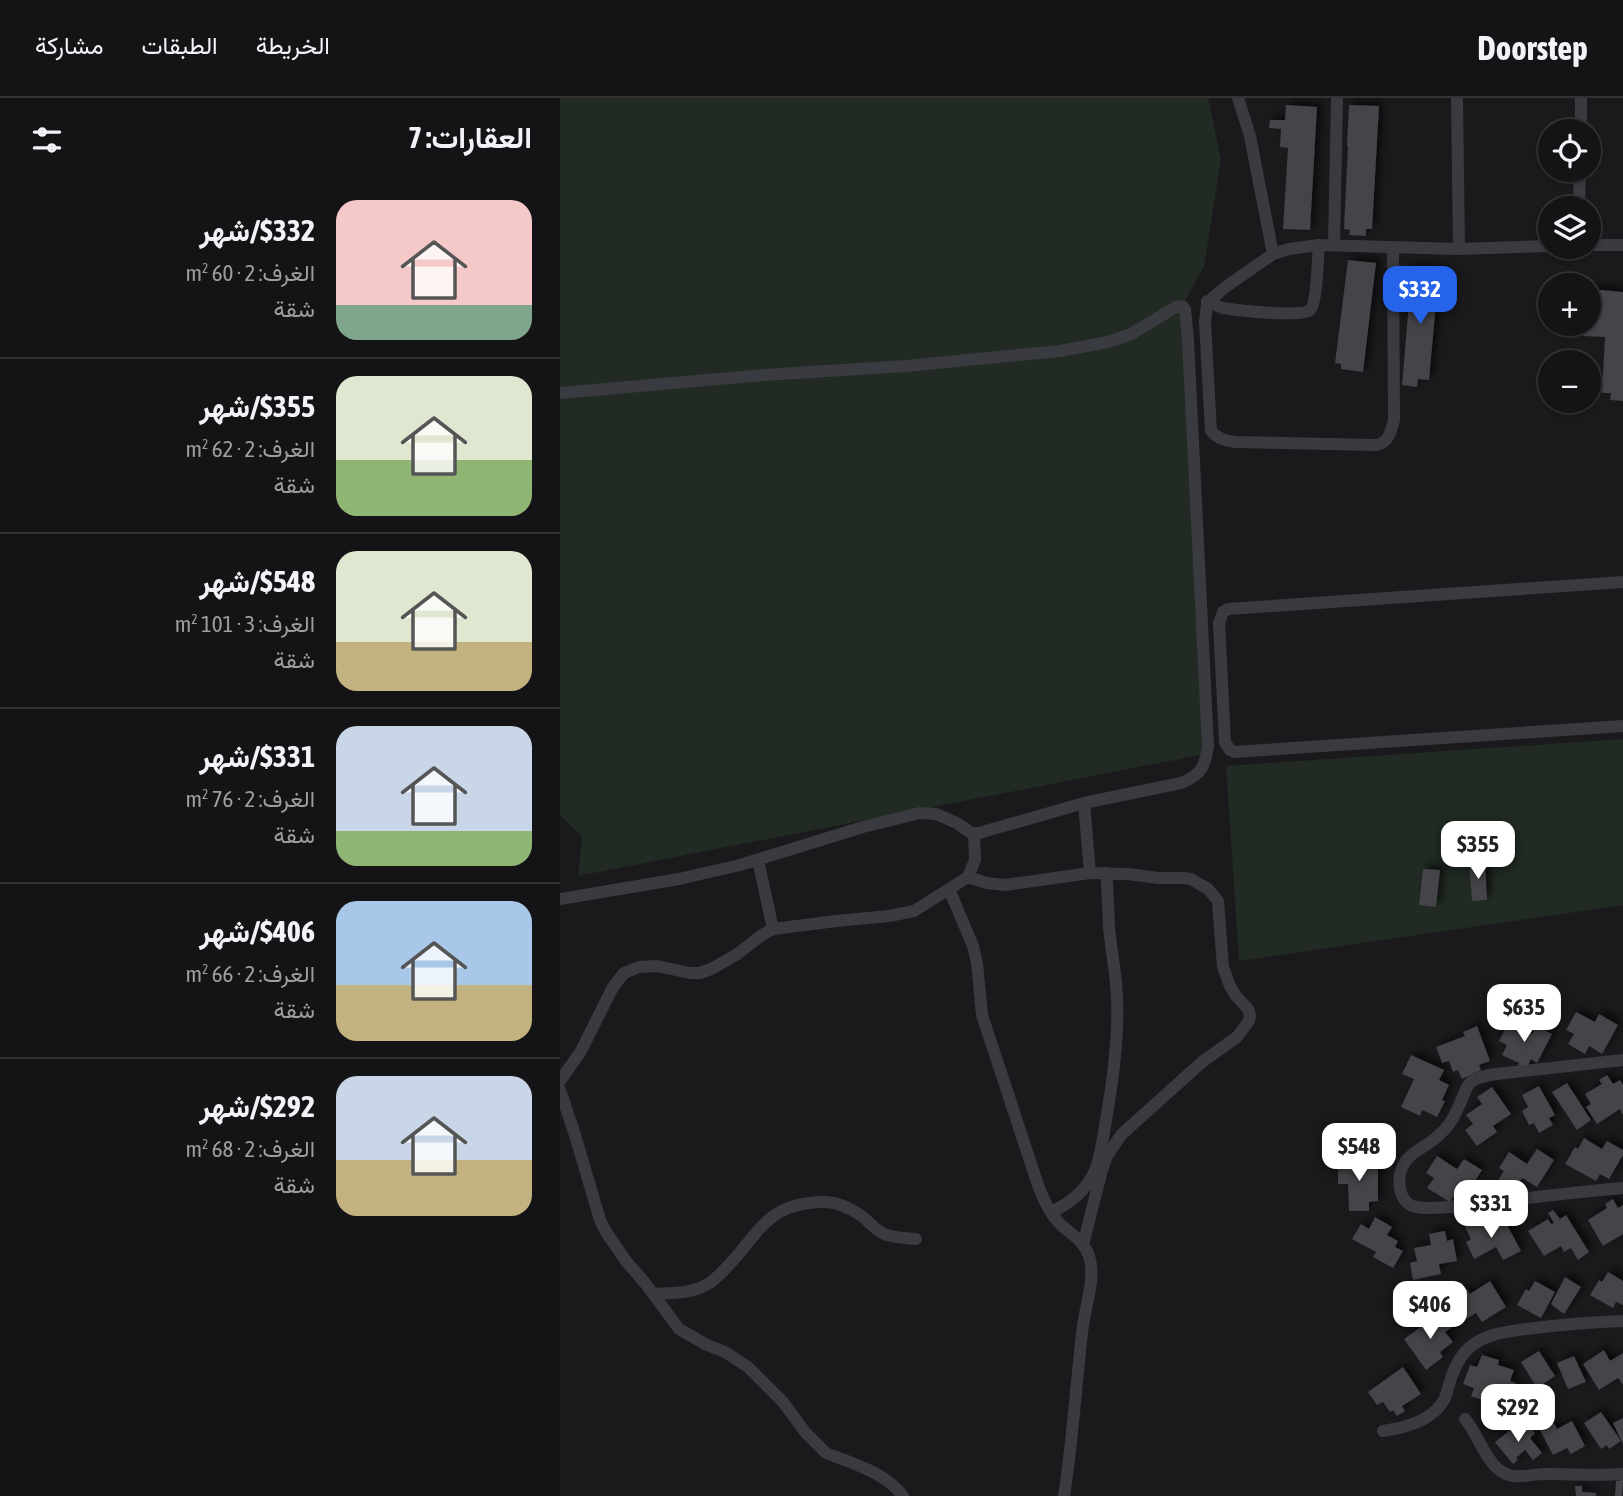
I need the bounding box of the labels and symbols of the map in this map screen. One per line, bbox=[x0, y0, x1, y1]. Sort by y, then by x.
pin: $332 bbox=[1379, 266, 1461, 326]
pin: $355 bbox=[1437, 822, 1519, 881]
pin: $635 bbox=[1483, 984, 1565, 1044]
pin: $548 bbox=[1318, 1124, 1400, 1183]
pin: $331 bbox=[1450, 1180, 1532, 1240]
pin: $406 bbox=[1389, 1282, 1471, 1341]
pin: $292 bbox=[1477, 1384, 1559, 1444]

